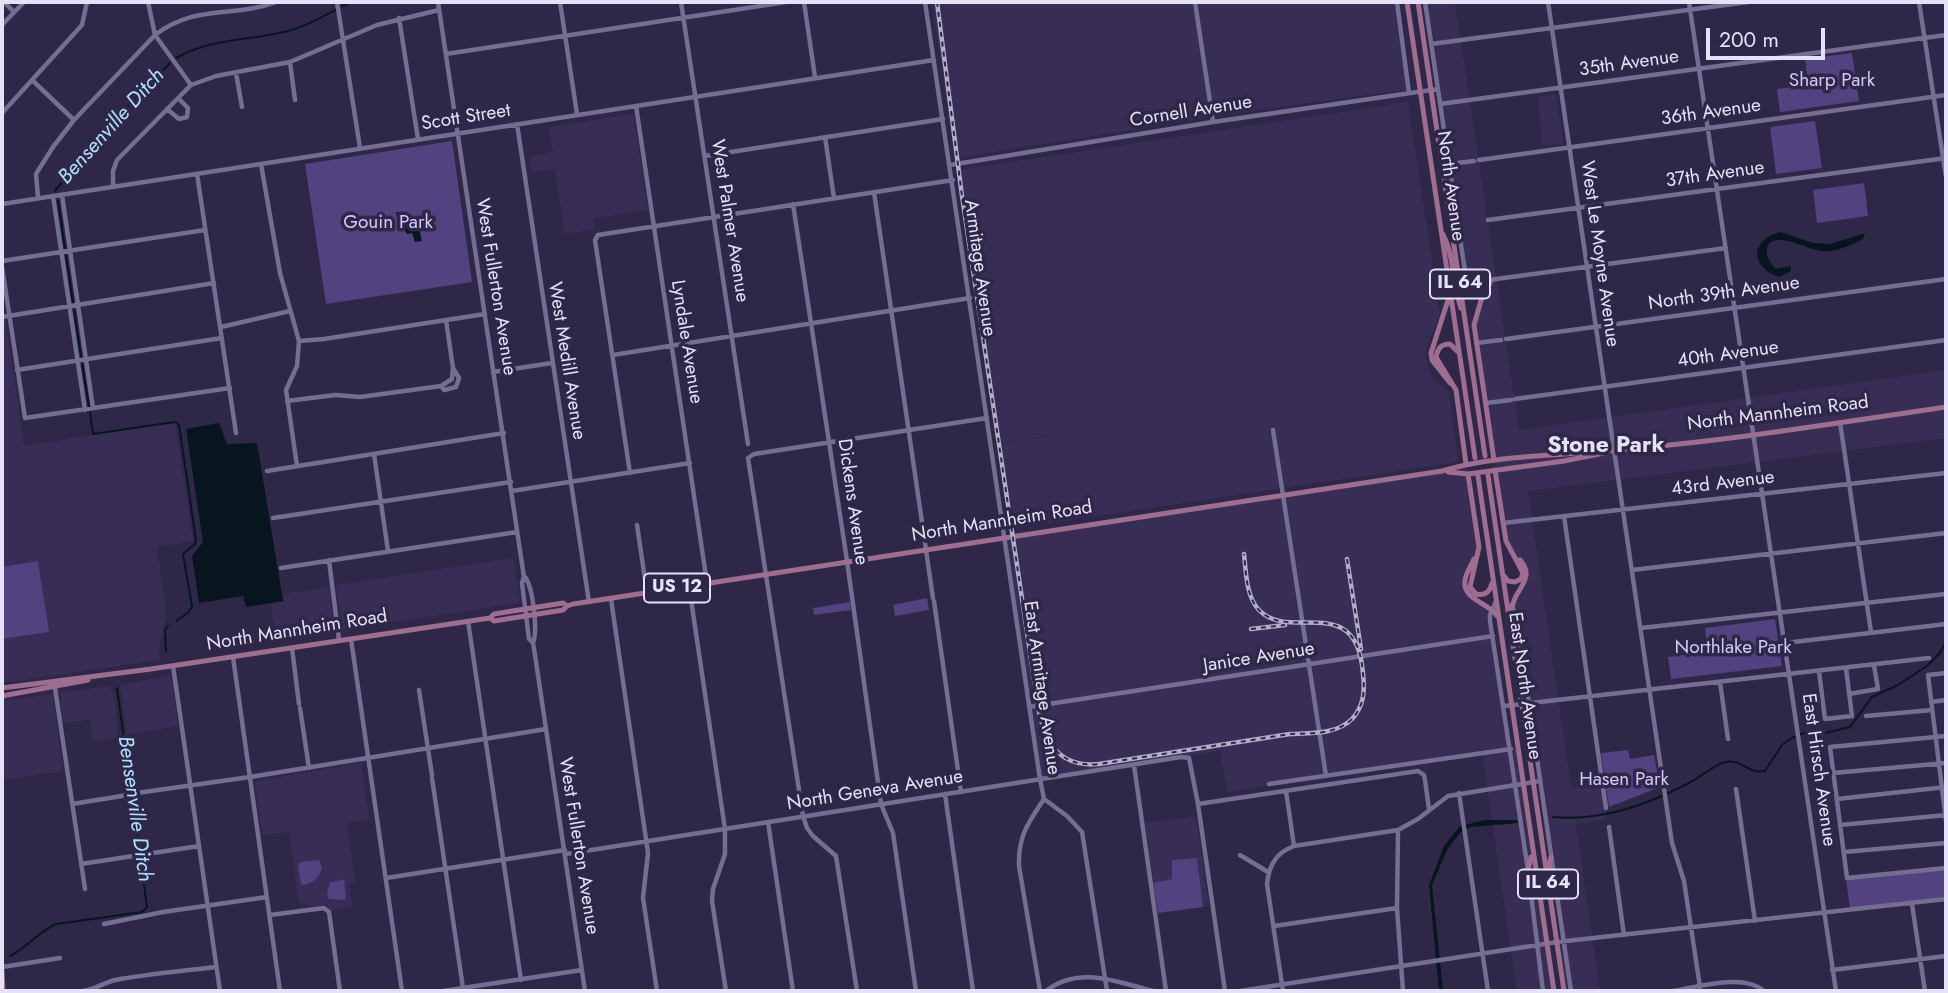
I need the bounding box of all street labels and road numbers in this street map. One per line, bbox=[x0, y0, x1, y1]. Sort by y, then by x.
street label: 35th Avenue bbox=[1578, 46, 1680, 82]
street label: Cornell Avenue bbox=[1128, 91, 1254, 133]
street label: 36th Avenue bbox=[1660, 95, 1762, 131]
street label: Scott Street bbox=[420, 100, 512, 136]
street label: North Avenue bbox=[1431, 129, 1469, 243]
street label: West Palmer Avenue bbox=[705, 138, 753, 304]
street label: 37th Avenue bbox=[1664, 157, 1766, 193]
street label: West Le Moyne Avenue bbox=[1575, 160, 1623, 348]
street label: West Fullerton Avenue bbox=[470, 197, 520, 377]
street label: Armitage Avenue bbox=[958, 198, 1000, 338]
road number: IL 64 bbox=[1430, 270, 1490, 298]
street label: North 39th Avenue bbox=[1647, 272, 1801, 316]
street label: Lyndale Avenue bbox=[665, 279, 707, 405]
street label: West Medill Avenue bbox=[542, 280, 590, 442]
street label: 40th Avenue bbox=[1676, 337, 1780, 373]
street label: North Mannheim Road bbox=[1686, 392, 1870, 436]
street label: Dickens Avenue bbox=[832, 437, 872, 567]
street label: 43rd Avenue bbox=[1670, 466, 1776, 502]
street label: North Mannheim Road bbox=[910, 496, 1094, 548]
road number: US 12 bbox=[644, 574, 710, 602]
street label: East Armitage Avenue bbox=[1017, 600, 1065, 776]
street label: North Mannheim Road bbox=[205, 605, 389, 657]
street label: East North Avenue bbox=[1502, 611, 1546, 761]
street label: Janice Avenue bbox=[1202, 638, 1316, 678]
street label: East Hirsch Avenue bbox=[1796, 692, 1840, 848]
street label: West Fullerton Avenue bbox=[553, 756, 603, 936]
street label: North Geneva Avenue bbox=[785, 766, 965, 816]
road number: IL 64 bbox=[1518, 870, 1578, 898]

